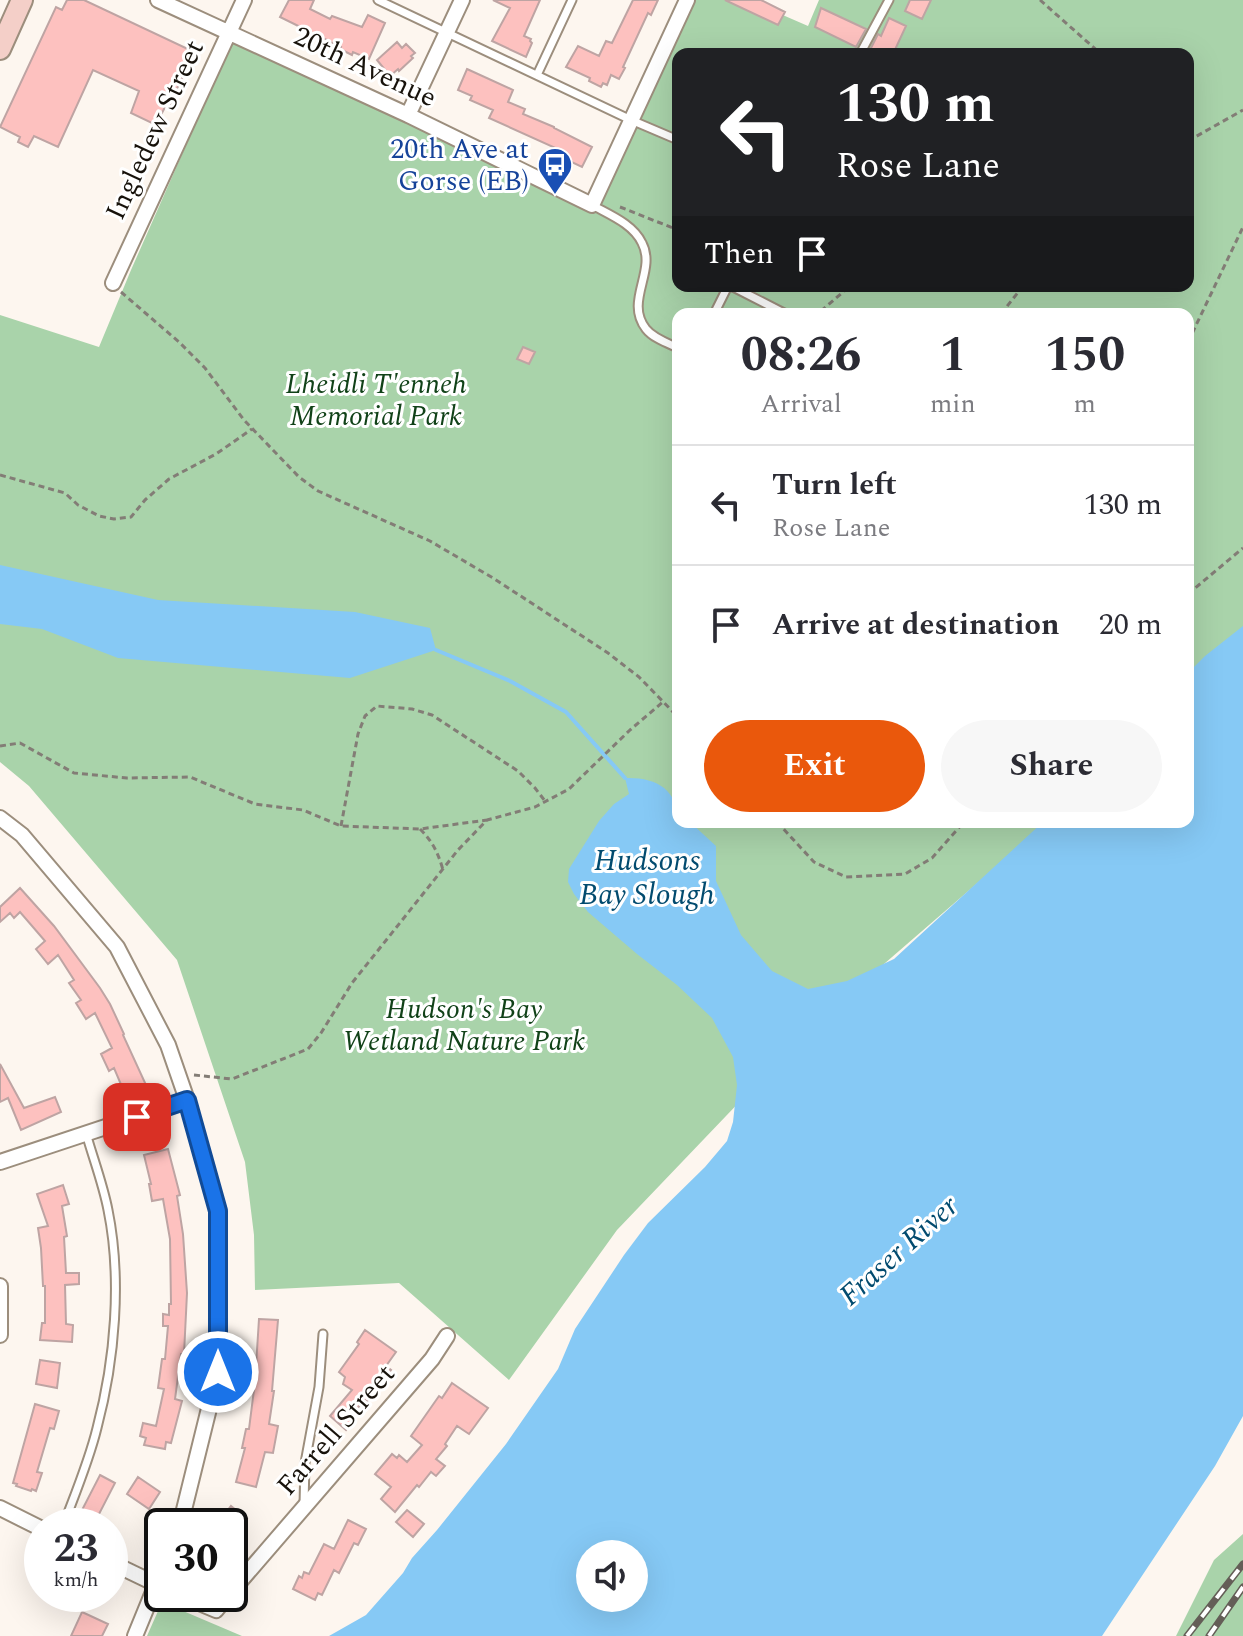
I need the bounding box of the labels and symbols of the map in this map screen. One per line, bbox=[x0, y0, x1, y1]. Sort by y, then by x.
street label: 20th Avenue bbox=[286, 15, 444, 119]
street label: Ingledew Street bbox=[94, 33, 216, 227]
place label: 20th Ave at Gorse (EB) bbox=[390, 128, 529, 203]
bus stop icon: 20th Ave at Gorse (EB) bbox=[536, 146, 574, 196]
park label: Lheidli T'enneh Memorial Park bbox=[285, 363, 467, 438]
water label: Hudsons Bay Slough bbox=[579, 838, 715, 918]
park label: Hudson's Bay Wetland Nature Park bbox=[343, 988, 585, 1063]
pin bbox=[103, 1083, 171, 1151]
water label: Fraser River bbox=[829, 1184, 970, 1317]
position arrow bbox=[176, 1330, 260, 1414]
street label: Farrell Street bbox=[266, 1354, 406, 1506]
speed limit sign: 30 bbox=[144, 1508, 248, 1612]

